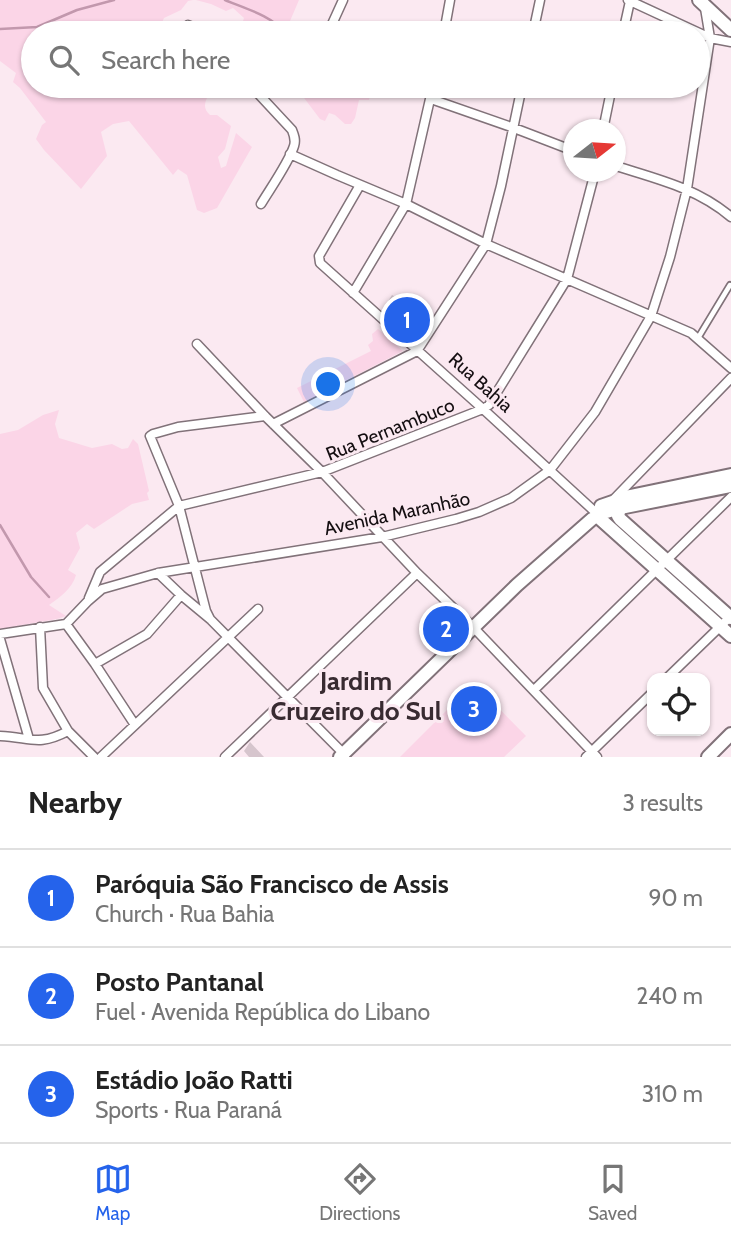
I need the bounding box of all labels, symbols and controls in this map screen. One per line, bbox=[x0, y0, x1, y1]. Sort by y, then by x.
search box bbox=[21, 21, 710, 98]
icon: search bbox=[45, 41, 83, 79]
text: Search here bbox=[101, 44, 230, 76]
north arrow bbox=[563, 119, 626, 182]
pin: 1 bbox=[384, 294, 430, 346]
street label: Rua Bahia bbox=[444, 348, 518, 417]
your location bbox=[311, 367, 345, 401]
street label: Rua Pernambuco bbox=[322, 393, 458, 466]
street label: Avenida Maranhão bbox=[322, 487, 472, 540]
pin: 2 bbox=[423, 603, 469, 655]
district label: Jardim Cruzeiro do Sul bbox=[270, 665, 442, 727]
map controls bbox=[647, 673, 710, 736]
button: locate bbox=[647, 673, 710, 736]
pin: 3 bbox=[451, 683, 497, 735]
text: Nearby bbox=[28, 784, 122, 821]
text: 3 results bbox=[622, 789, 703, 817]
text: Paróquia São Francisco de Assis bbox=[95, 868, 449, 900]
text: 1 bbox=[47, 884, 55, 912]
text: 90 m bbox=[649, 884, 703, 912]
text: Church · Rua Bahia bbox=[95, 900, 274, 928]
text: Posto Pantanal bbox=[95, 966, 264, 998]
text: 2 bbox=[45, 982, 57, 1010]
text: 240 m bbox=[636, 982, 703, 1010]
text: Fuel · Avenida República do Libano bbox=[95, 998, 430, 1026]
text: Estádio João Ratti bbox=[95, 1064, 293, 1096]
text: 3 bbox=[45, 1080, 57, 1108]
text: 310 m bbox=[642, 1080, 703, 1108]
text: Sports · Rua Paraná bbox=[95, 1096, 282, 1124]
tab: Map bbox=[94, 1160, 132, 1225]
tab: Directions bbox=[319, 1160, 400, 1225]
tab: Saved bbox=[588, 1160, 637, 1225]

